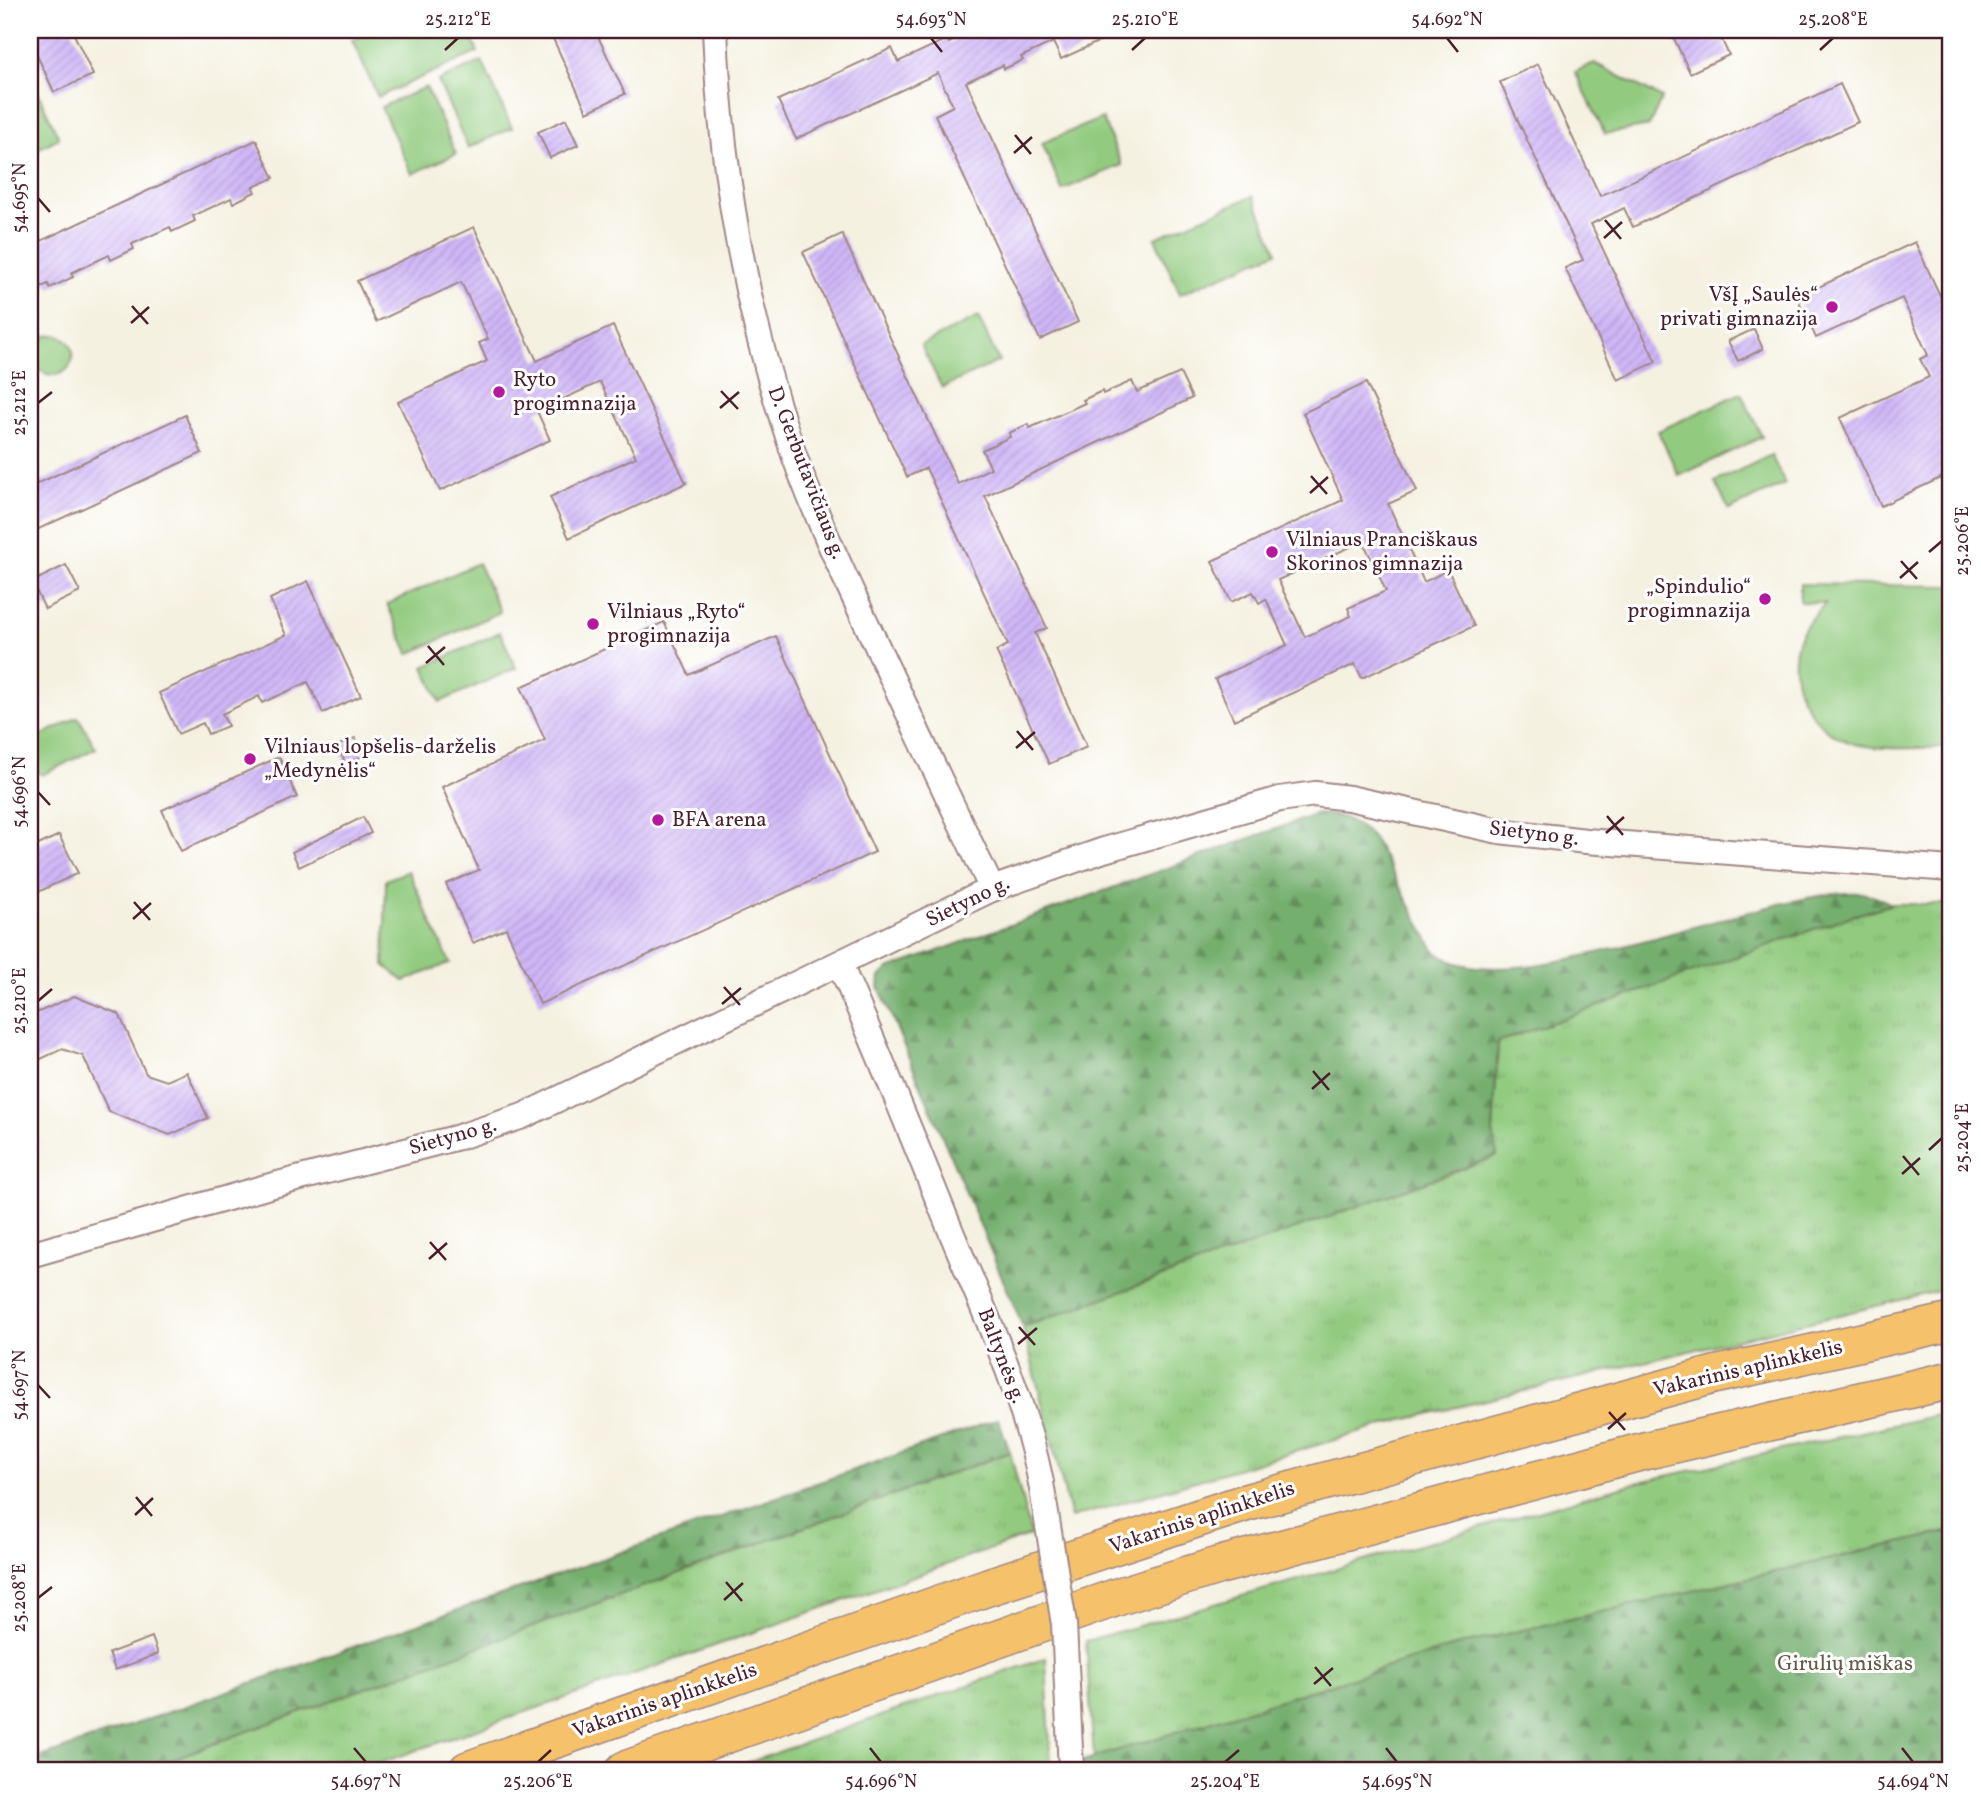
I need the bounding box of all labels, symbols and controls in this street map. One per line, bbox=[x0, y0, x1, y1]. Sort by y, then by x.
text: 25.212°E bbox=[425, 8, 491, 33]
text: 54.693°N bbox=[895, 8, 967, 33]
text: 25.210°E bbox=[1111, 8, 1179, 33]
text: 54.692°N bbox=[1411, 8, 1483, 33]
text: 25.208°E bbox=[1798, 8, 1868, 33]
text: 54.695°N bbox=[8, 163, 33, 233]
place label: VšĮ „Saulės“ privati gimnazija bbox=[1660, 281, 1818, 334]
marker: VšĮ „Saulės“ privati gimnazija bbox=[1824, 299, 1840, 315]
place label: Ryto progimnazija bbox=[513, 366, 637, 419]
text: 25.212°E bbox=[8, 370, 33, 436]
street label: D. Gerbutavičiaus g. bbox=[760, 382, 852, 564]
marker: Ryto progimnazija bbox=[491, 384, 507, 400]
text: 25.206°E bbox=[1951, 506, 1976, 576]
place label: Vilniaus Pranciškaus Skorinos gimnazija bbox=[1286, 526, 1478, 579]
marker: Vilniaus Pranciškaus Skorinos gimnazija bbox=[1264, 544, 1280, 560]
place label: „Spindulio“ progimnazija bbox=[1627, 573, 1751, 626]
marker: „Spindulio“ progimnazija bbox=[1757, 591, 1773, 607]
place label: Vilniaus „Ryto“ progimnazija bbox=[607, 598, 746, 651]
marker: Vilniaus „Ryto“ progimnazija bbox=[585, 616, 601, 632]
place label: Vilniaus lopšelis-darželis „Medynėlis“ bbox=[264, 733, 496, 786]
marker: Vilniaus lopšelis-darželis „Medynėlis“ bbox=[242, 751, 258, 767]
text: 54.696°N bbox=[8, 756, 33, 828]
place label: BFA arena bbox=[672, 806, 767, 835]
marker: BFA arena bbox=[650, 812, 666, 828]
street label: Sietyno g. bbox=[1487, 814, 1581, 854]
street label: Sietyno g. bbox=[921, 869, 1015, 935]
text: 25.210°E bbox=[8, 967, 33, 1035]
text: 25.204°E bbox=[1951, 1103, 1976, 1173]
street label: Sietyno g. bbox=[406, 1111, 500, 1163]
street label: Baltynės g. bbox=[970, 1304, 1032, 1408]
street label: Vakarinis aplinkkelis bbox=[1650, 1333, 1846, 1405]
text: 54.697°N bbox=[8, 1350, 33, 1420]
street label: Vakarinis aplinkkelis bbox=[1105, 1474, 1299, 1562]
text: 25.208°E bbox=[8, 1563, 33, 1633]
park label: Girulių miškas bbox=[1777, 1650, 1913, 1679]
street label: Vakarinis aplinkkelis bbox=[569, 1656, 761, 1746]
text: 54.697°N bbox=[331, 1770, 401, 1795]
text: 25.206°E bbox=[503, 1770, 573, 1795]
text: 54.696°N bbox=[845, 1770, 917, 1795]
text: 25.204°E bbox=[1190, 1770, 1260, 1795]
text: 54.695°N bbox=[1362, 1770, 1432, 1795]
text: 54.694°N bbox=[1877, 1770, 1949, 1795]

